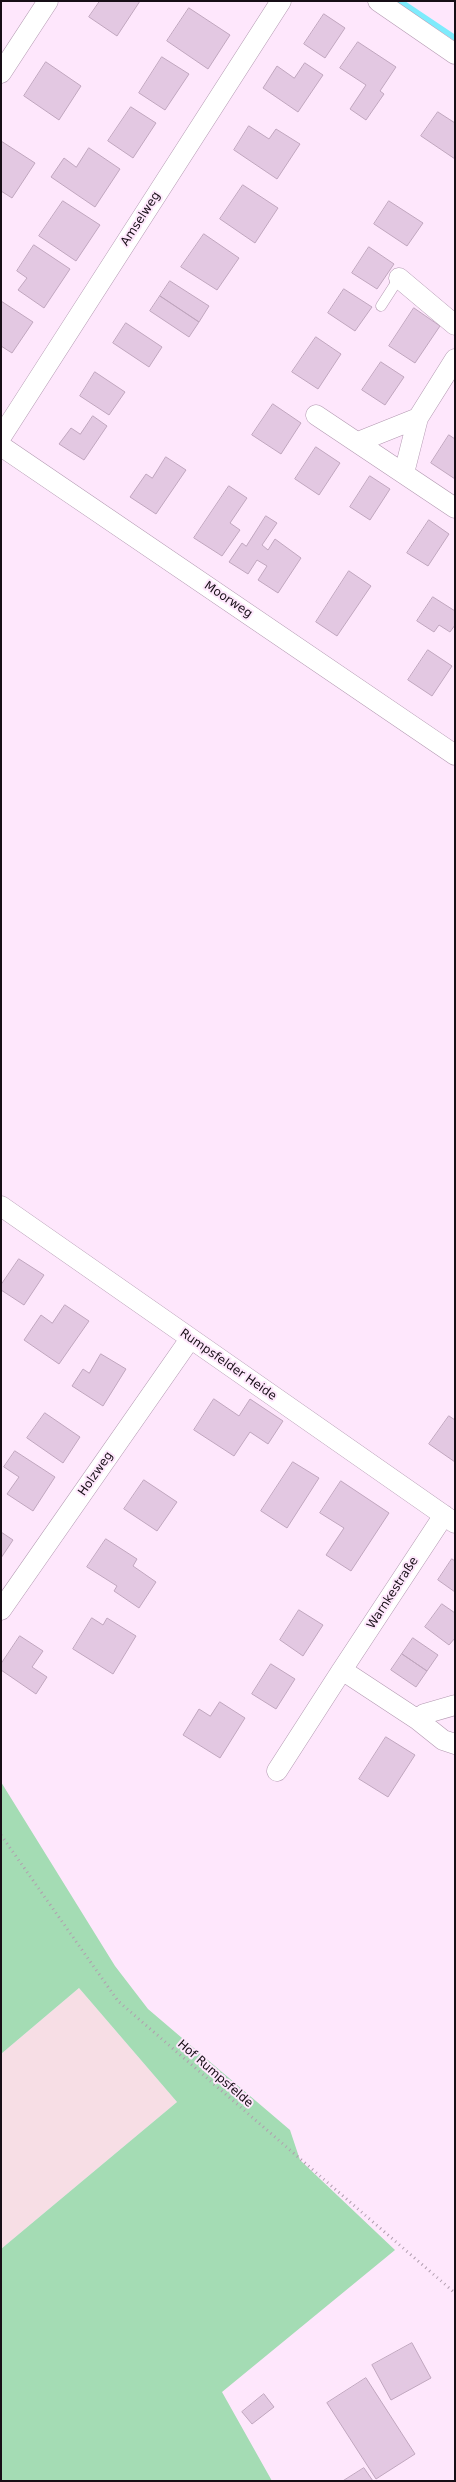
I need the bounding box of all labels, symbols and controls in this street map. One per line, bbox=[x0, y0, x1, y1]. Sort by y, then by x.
street label: Amselweg bbox=[118, 189, 164, 249]
street label: Moorweg bbox=[201, 579, 255, 621]
street label: Rumpsfelder Heide bbox=[177, 1326, 279, 1404]
street label: Holzweg bbox=[76, 1449, 116, 1499]
street label: Warnkestraße bbox=[364, 1554, 422, 1632]
street label: Hof Rumpsfelde bbox=[174, 2037, 256, 2111]

